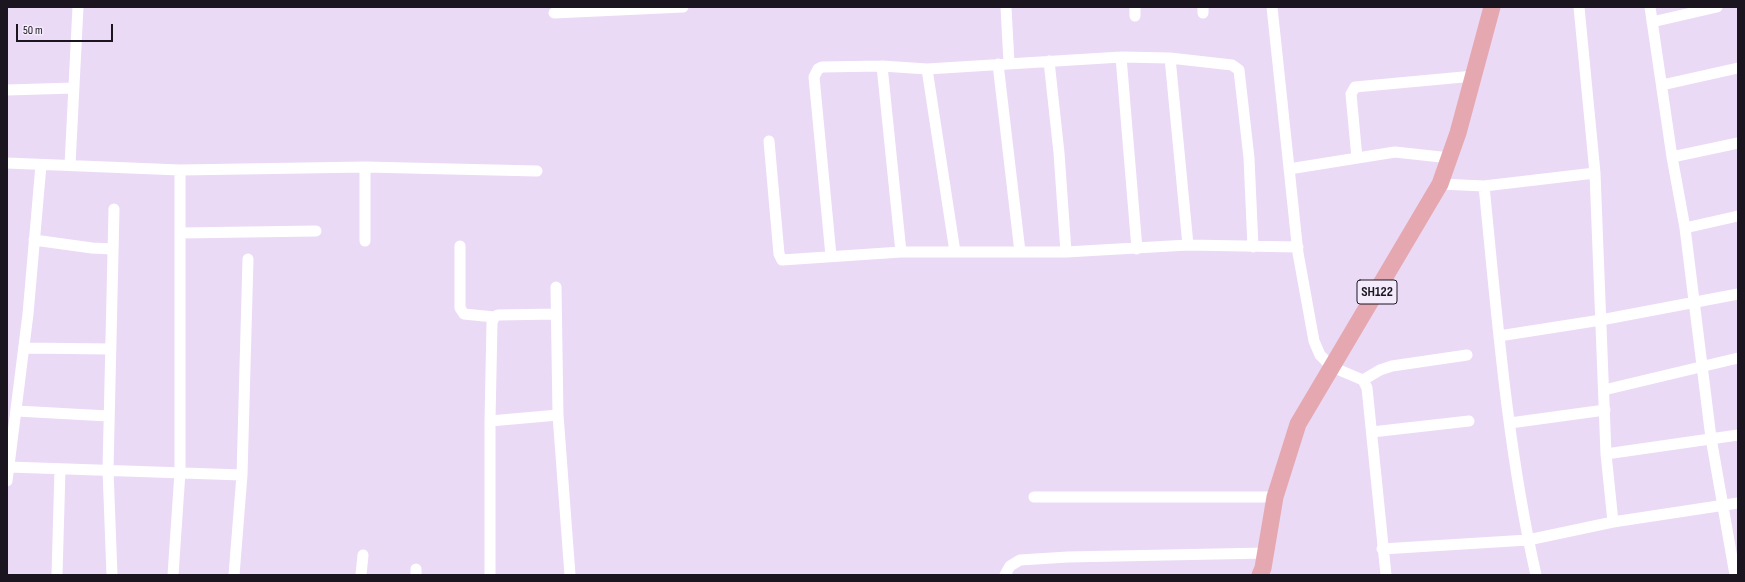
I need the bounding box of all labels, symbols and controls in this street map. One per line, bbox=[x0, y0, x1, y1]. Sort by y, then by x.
scale bar bbox=[18, 16, 115, 42]
text: 50 m bbox=[23, 23, 43, 38]
road number: SH122 bbox=[1357, 280, 1397, 304]

